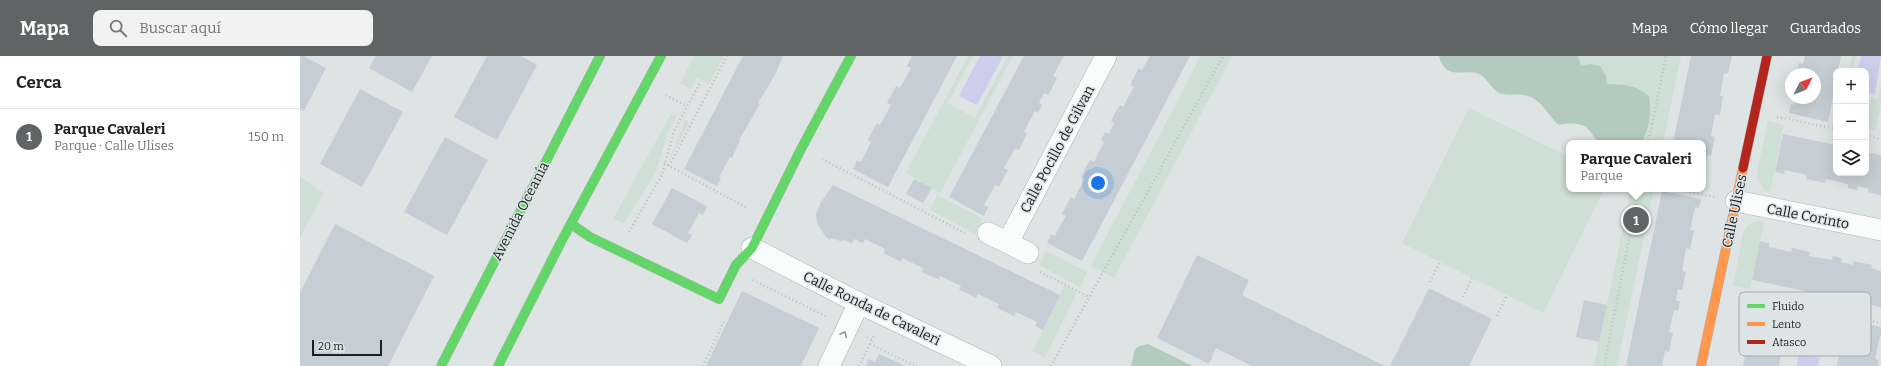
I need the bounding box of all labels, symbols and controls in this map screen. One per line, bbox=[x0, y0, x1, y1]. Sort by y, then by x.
search box bbox=[93, 10, 373, 46]
text: Mapa bbox=[20, 17, 69, 40]
icon: search bbox=[107, 17, 129, 39]
text: Buscar aquí bbox=[139, 19, 221, 37]
text: Mapa bbox=[1632, 20, 1668, 37]
text: Cómo llegar bbox=[1690, 20, 1768, 37]
text: Guardados bbox=[1790, 20, 1861, 37]
north arrow bbox=[1785, 68, 1821, 104]
map controls bbox=[1833, 68, 1869, 176]
button: + bbox=[1833, 68, 1869, 104]
text: Cerca bbox=[16, 72, 61, 93]
street label: Calle Pocillo de Gilvan bbox=[1017, 83, 1098, 216]
button: − bbox=[1833, 104, 1869, 140]
text: Parque Cavaleri bbox=[54, 120, 165, 138]
text: 1 bbox=[26, 129, 32, 144]
text: 150 m bbox=[248, 129, 284, 144]
text: Parque · Calle Ulises bbox=[54, 138, 174, 153]
popup bbox=[1566, 140, 1706, 192]
button: layers bbox=[1833, 140, 1869, 176]
text: Parque Cavaleri bbox=[1580, 150, 1692, 168]
street label: Avenida Oceanía bbox=[488, 159, 553, 264]
text: Parque bbox=[1580, 168, 1623, 183]
your location bbox=[1088, 173, 1108, 193]
street label: Calle Ulises bbox=[1718, 173, 1751, 249]
street label: Calle Corinto bbox=[1765, 200, 1851, 233]
pin: 1 bbox=[1623, 205, 1649, 235]
street label: Calle Ronda de Cavaleri bbox=[800, 268, 943, 349]
legend bbox=[1739, 292, 1871, 356]
text: Fluido bbox=[1772, 300, 1804, 313]
text: Lento bbox=[1772, 318, 1801, 331]
one-way arrow bbox=[839, 331, 847, 339]
text: Atasco bbox=[1772, 336, 1806, 349]
scale bar bbox=[312, 338, 382, 357]
text: 20 m bbox=[318, 340, 344, 353]

